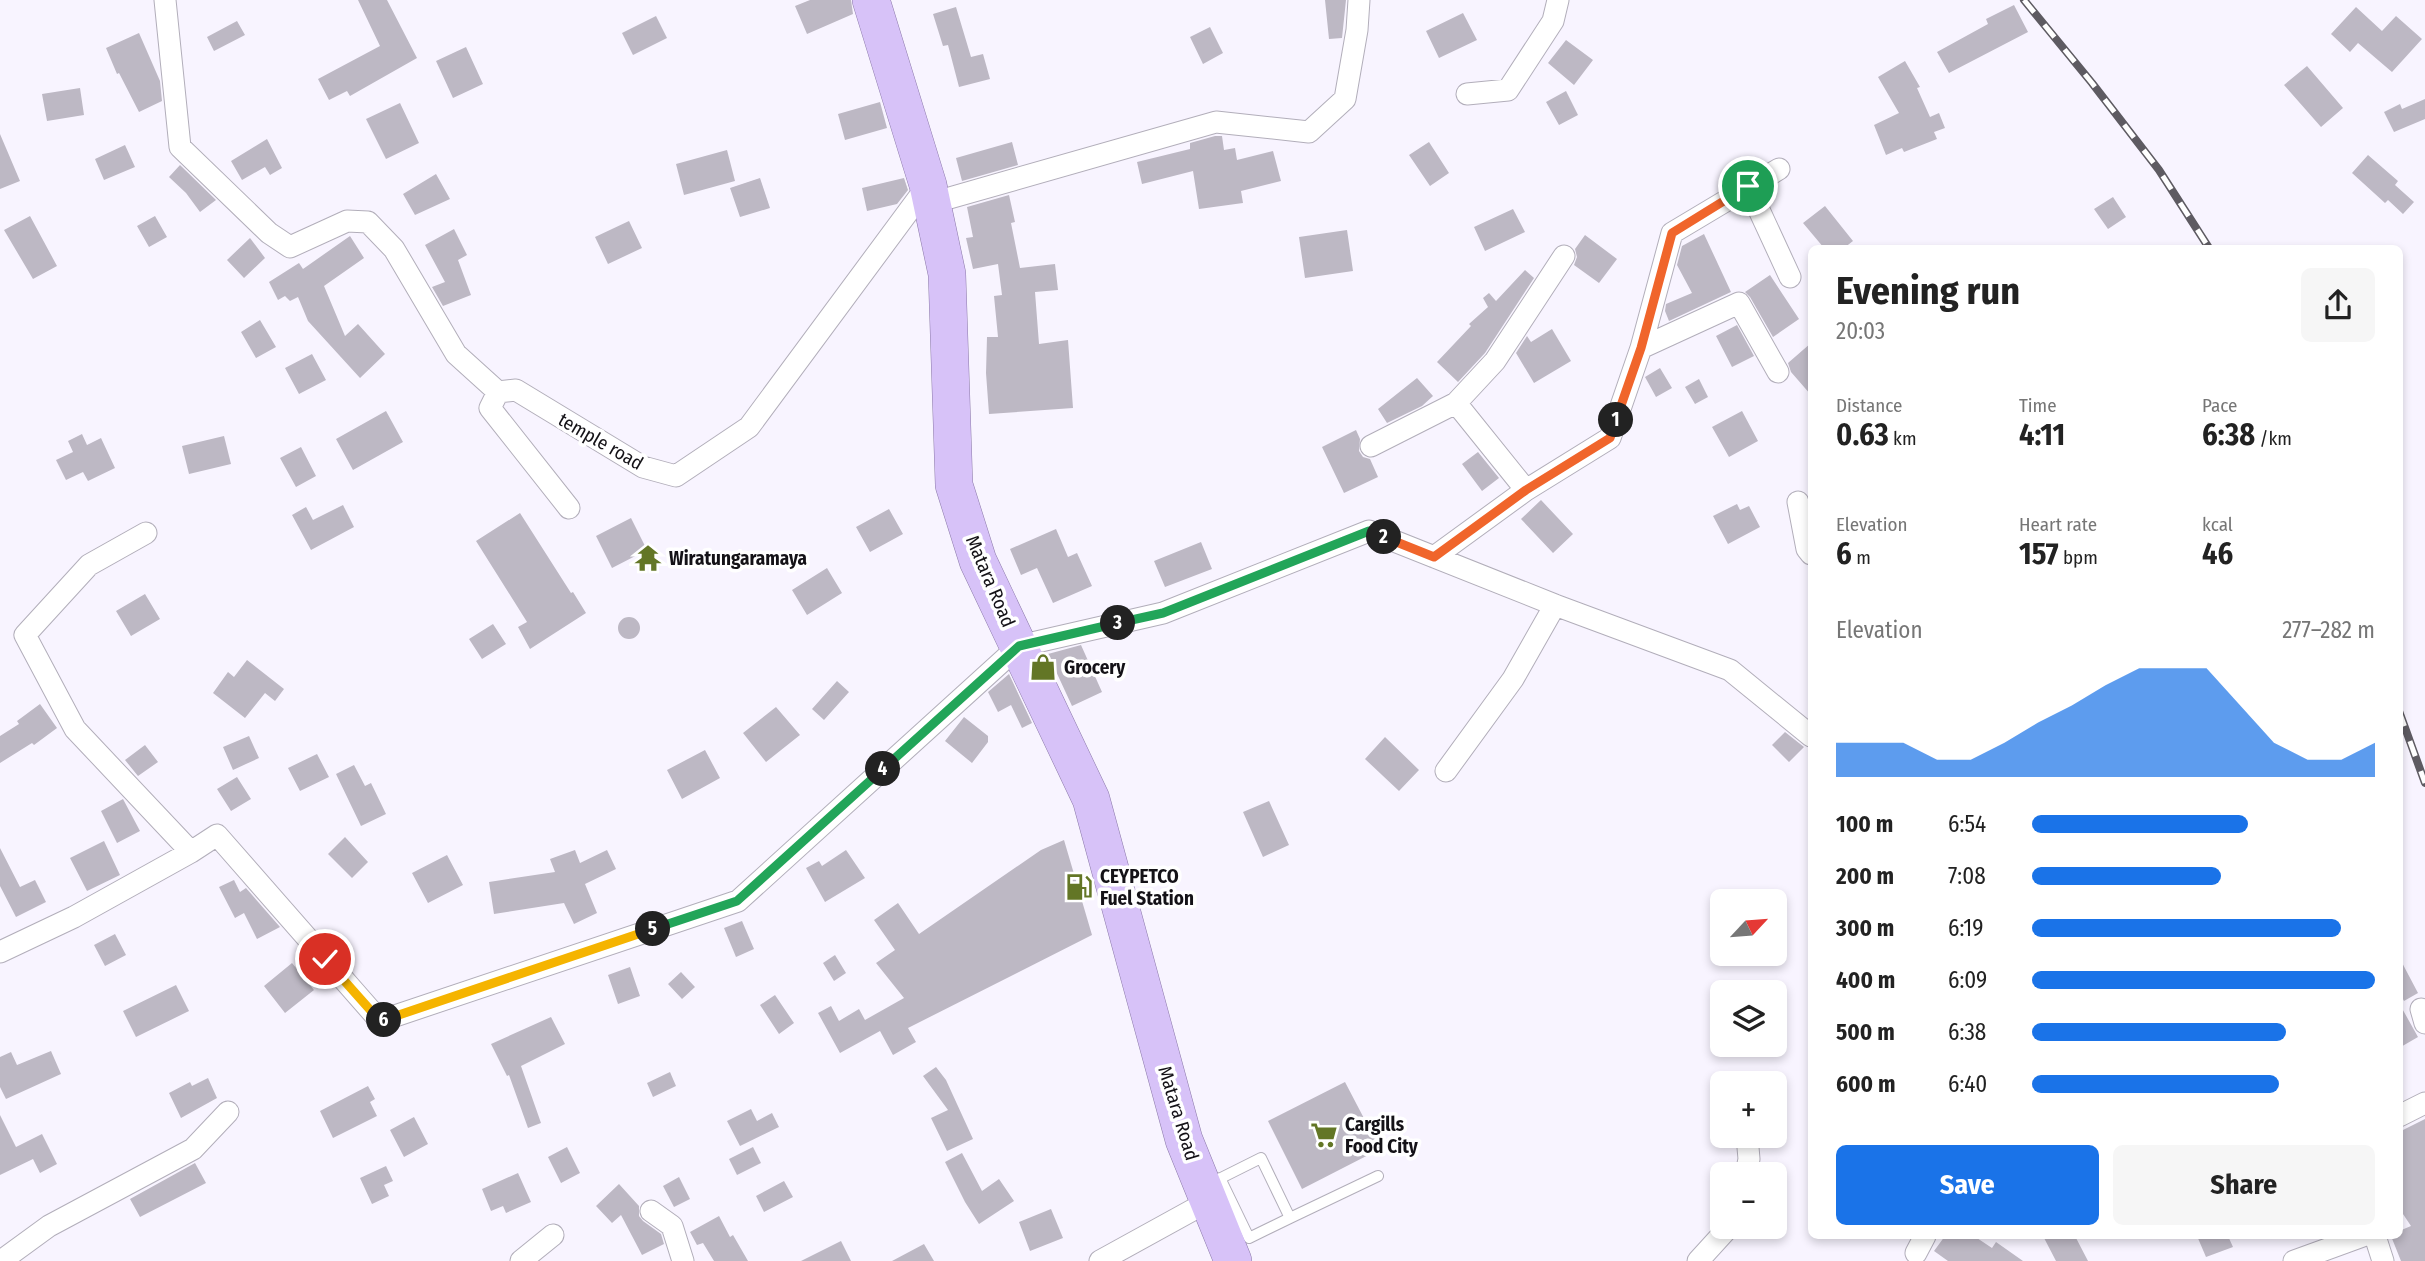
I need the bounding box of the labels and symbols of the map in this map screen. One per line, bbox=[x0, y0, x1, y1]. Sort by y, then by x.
pin bbox=[1718, 156, 1778, 216]
pin: 1 bbox=[1598, 402, 1634, 438]
street label: temple road bbox=[554, 408, 647, 475]
pin: 2 bbox=[1366, 520, 1402, 554]
street label: Matara Road bbox=[961, 532, 1020, 631]
temple icon: Wiratungaramaya bbox=[633, 543, 663, 573]
place label: Wiratungaramaya bbox=[669, 547, 807, 570]
pin: 3 bbox=[1100, 606, 1136, 640]
shop icon: Grocery bbox=[1028, 652, 1058, 682]
place label: Grocery bbox=[1064, 656, 1126, 679]
pin: 4 bbox=[866, 752, 900, 786]
place label: CEYPETCO Fuel Station bbox=[1100, 865, 1194, 910]
fuel station icon: CEYPETCO Fuel Station bbox=[1064, 872, 1094, 902]
north arrow bbox=[1710, 889, 1787, 966]
pin: 5 bbox=[636, 912, 670, 946]
pin bbox=[295, 929, 355, 989]
pin: 6 bbox=[366, 1002, 402, 1038]
street label: Matara Road bbox=[1153, 1063, 1204, 1163]
place label: Cargills Food City bbox=[1345, 1113, 1419, 1158]
supermarket icon: Cargills Food City bbox=[1309, 1120, 1339, 1150]

